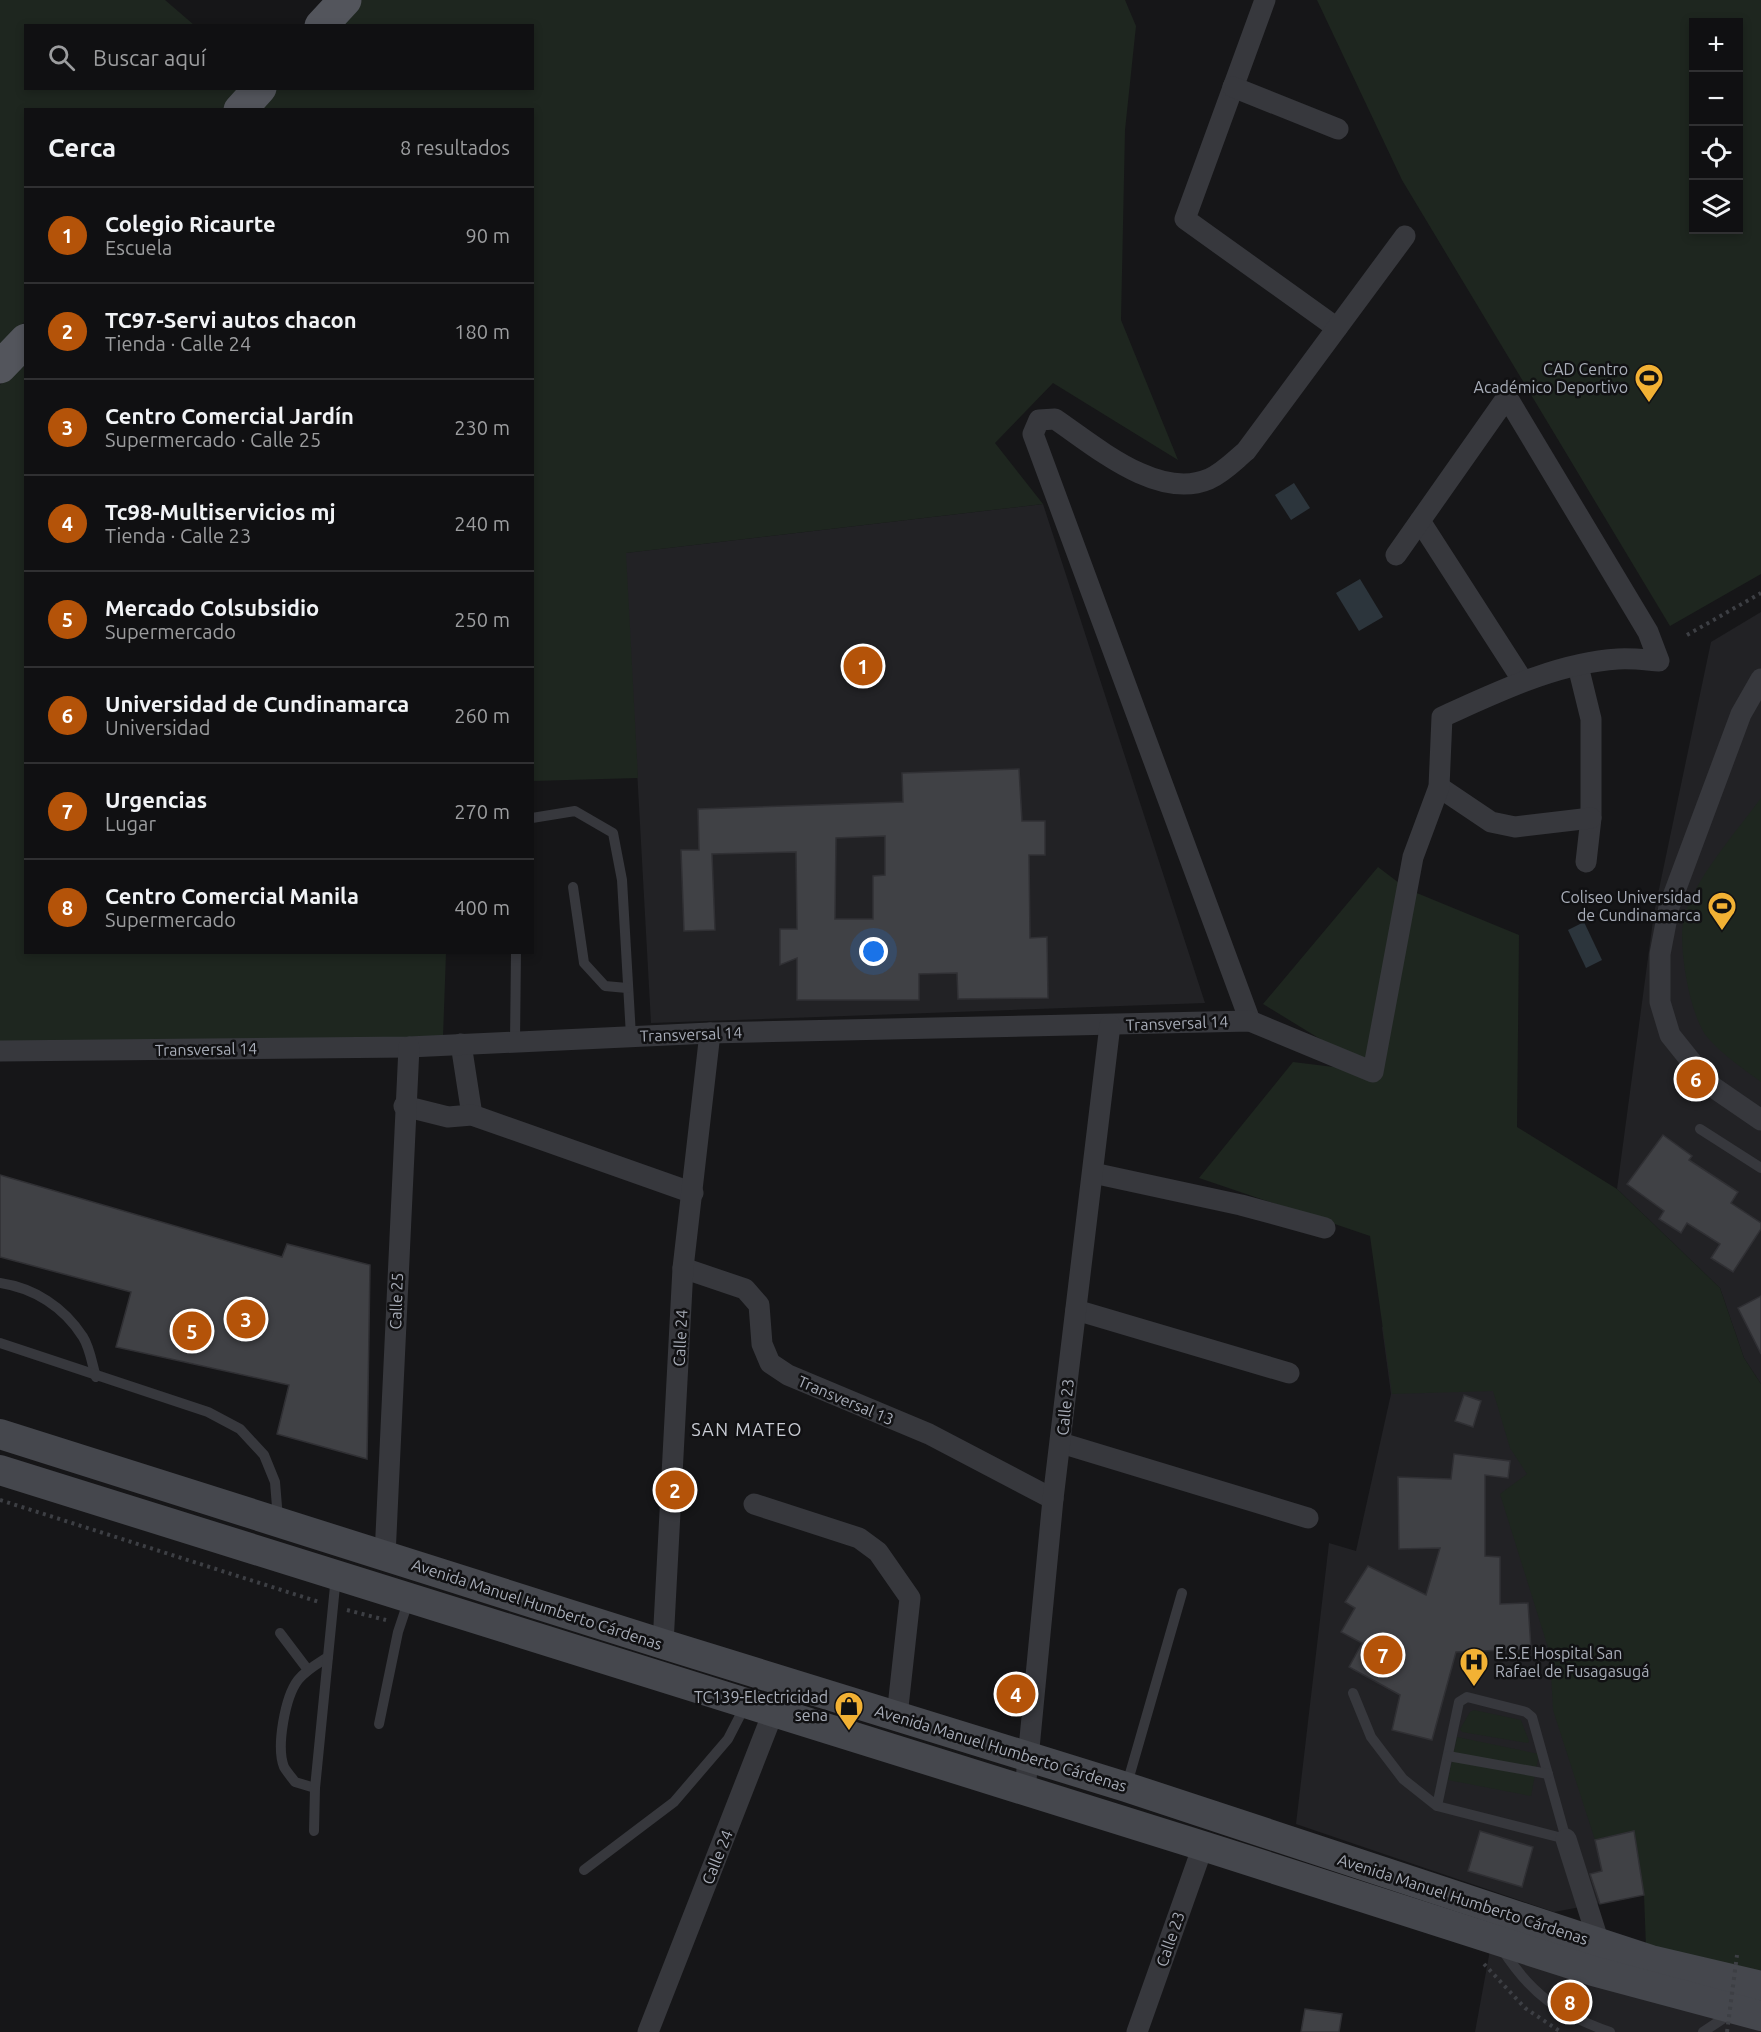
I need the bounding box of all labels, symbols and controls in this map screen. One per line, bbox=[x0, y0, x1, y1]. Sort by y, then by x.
map controls bbox=[1689, 18, 1743, 234]
button: + bbox=[1689, 18, 1743, 72]
search box bbox=[24, 24, 534, 90]
icon: search bbox=[45, 41, 78, 74]
text: Buscar aquí bbox=[93, 45, 206, 70]
button: − bbox=[1689, 72, 1743, 126]
button: locate bbox=[1689, 126, 1743, 180]
text: Cerca bbox=[48, 133, 116, 162]
text: 8 resultados bbox=[400, 136, 510, 159]
button: layers bbox=[1689, 180, 1743, 234]
text: Colegio Ricaurte bbox=[105, 211, 276, 236]
text: 1 bbox=[62, 224, 73, 247]
text: 90 m bbox=[466, 224, 510, 247]
text: Escuela bbox=[105, 236, 172, 259]
text: TC97-Servi autos chacon bbox=[105, 307, 357, 332]
text: 2 bbox=[62, 320, 73, 343]
text: 180 m bbox=[454, 320, 510, 343]
text: Tienda · Calle 24 bbox=[105, 332, 251, 355]
place label: CAD Centro Académico Deportivo bbox=[1474, 360, 1628, 396]
sports icon: CAD Centro Académico Deportivo bbox=[1633, 362, 1665, 404]
text: Centro Comercial Jardín bbox=[105, 403, 354, 428]
text: 3 bbox=[62, 416, 73, 439]
text: 230 m bbox=[454, 416, 510, 439]
text: Supermercado · Calle 25 bbox=[105, 428, 321, 451]
text: Tc98-Multiservicios mj bbox=[105, 499, 336, 524]
text: 4 bbox=[62, 512, 73, 535]
text: 240 m bbox=[454, 512, 510, 535]
text: Tienda · Calle 23 bbox=[105, 524, 251, 547]
text: Mercado Colsubsidio bbox=[105, 595, 319, 620]
text: 5 bbox=[62, 608, 73, 631]
text: 250 m bbox=[454, 608, 510, 631]
text: Supermercado bbox=[105, 620, 236, 643]
pin: 1 bbox=[844, 644, 882, 688]
text: Universidad de Cundinamarca bbox=[105, 691, 409, 716]
text: 6 bbox=[62, 704, 73, 727]
text: 260 m bbox=[454, 704, 510, 727]
text: Universidad bbox=[105, 716, 210, 739]
text: Urgencias bbox=[105, 787, 207, 812]
text: 7 bbox=[62, 800, 73, 823]
text: 270 m bbox=[454, 800, 510, 823]
text: Lugar bbox=[105, 812, 156, 835]
text: Centro Comercial Manila bbox=[105, 883, 359, 908]
place label: Coliseo Universidad de Cundinamarca bbox=[1561, 888, 1701, 924]
sports icon: Coliseo Universidad de Cundinamarca bbox=[1706, 890, 1738, 932]
text: 8 bbox=[62, 896, 73, 919]
text: 400 m bbox=[454, 896, 510, 919]
text: Supermercado bbox=[105, 908, 236, 931]
your location bbox=[859, 937, 888, 966]
street label: Transversal 14 bbox=[1125, 1012, 1229, 1034]
street label: Transversal 14 bbox=[639, 1023, 743, 1045]
street label: Transversal 14 bbox=[155, 1039, 257, 1059]
pin: 6 bbox=[1676, 1056, 1716, 1102]
street label: Calle 25 bbox=[386, 1272, 406, 1330]
pin: 3 bbox=[226, 1296, 266, 1342]
pin: 5 bbox=[172, 1308, 212, 1354]
street label: Calle 24 bbox=[670, 1309, 690, 1367]
street label: Transversal 13 bbox=[795, 1372, 897, 1428]
street label: Calle 23 bbox=[1053, 1378, 1077, 1436]
district label: SAN MATEO bbox=[691, 1419, 803, 1439]
pin: 2 bbox=[656, 1468, 694, 1512]
street label: Avenida Manuel Humberto Cárdenas bbox=[409, 1555, 665, 1653]
pin: 7 bbox=[1364, 1632, 1402, 1678]
place label: E.S.E Hospital San Rafael de Fusagasugá bbox=[1495, 1644, 1649, 1680]
hospital icon: E.S.E Hospital San Rafael de Fusagasugá bbox=[1458, 1646, 1490, 1688]
pin: 4 bbox=[996, 1672, 1036, 1716]
place label: TC139-Electricidad sena bbox=[694, 1688, 828, 1724]
shop icon: TC139-Electricidad sena bbox=[833, 1690, 865, 1732]
street label: Avenida Manuel Humberto Cárdenas bbox=[873, 1701, 1129, 1795]
street label: Calle 24 bbox=[698, 1827, 736, 1887]
street label: Avenida Manuel Humberto Cárdenas bbox=[1335, 1850, 1591, 1948]
street label: Calle 23 bbox=[1152, 1909, 1188, 1969]
pin: 8 bbox=[1550, 1980, 1590, 2024]

